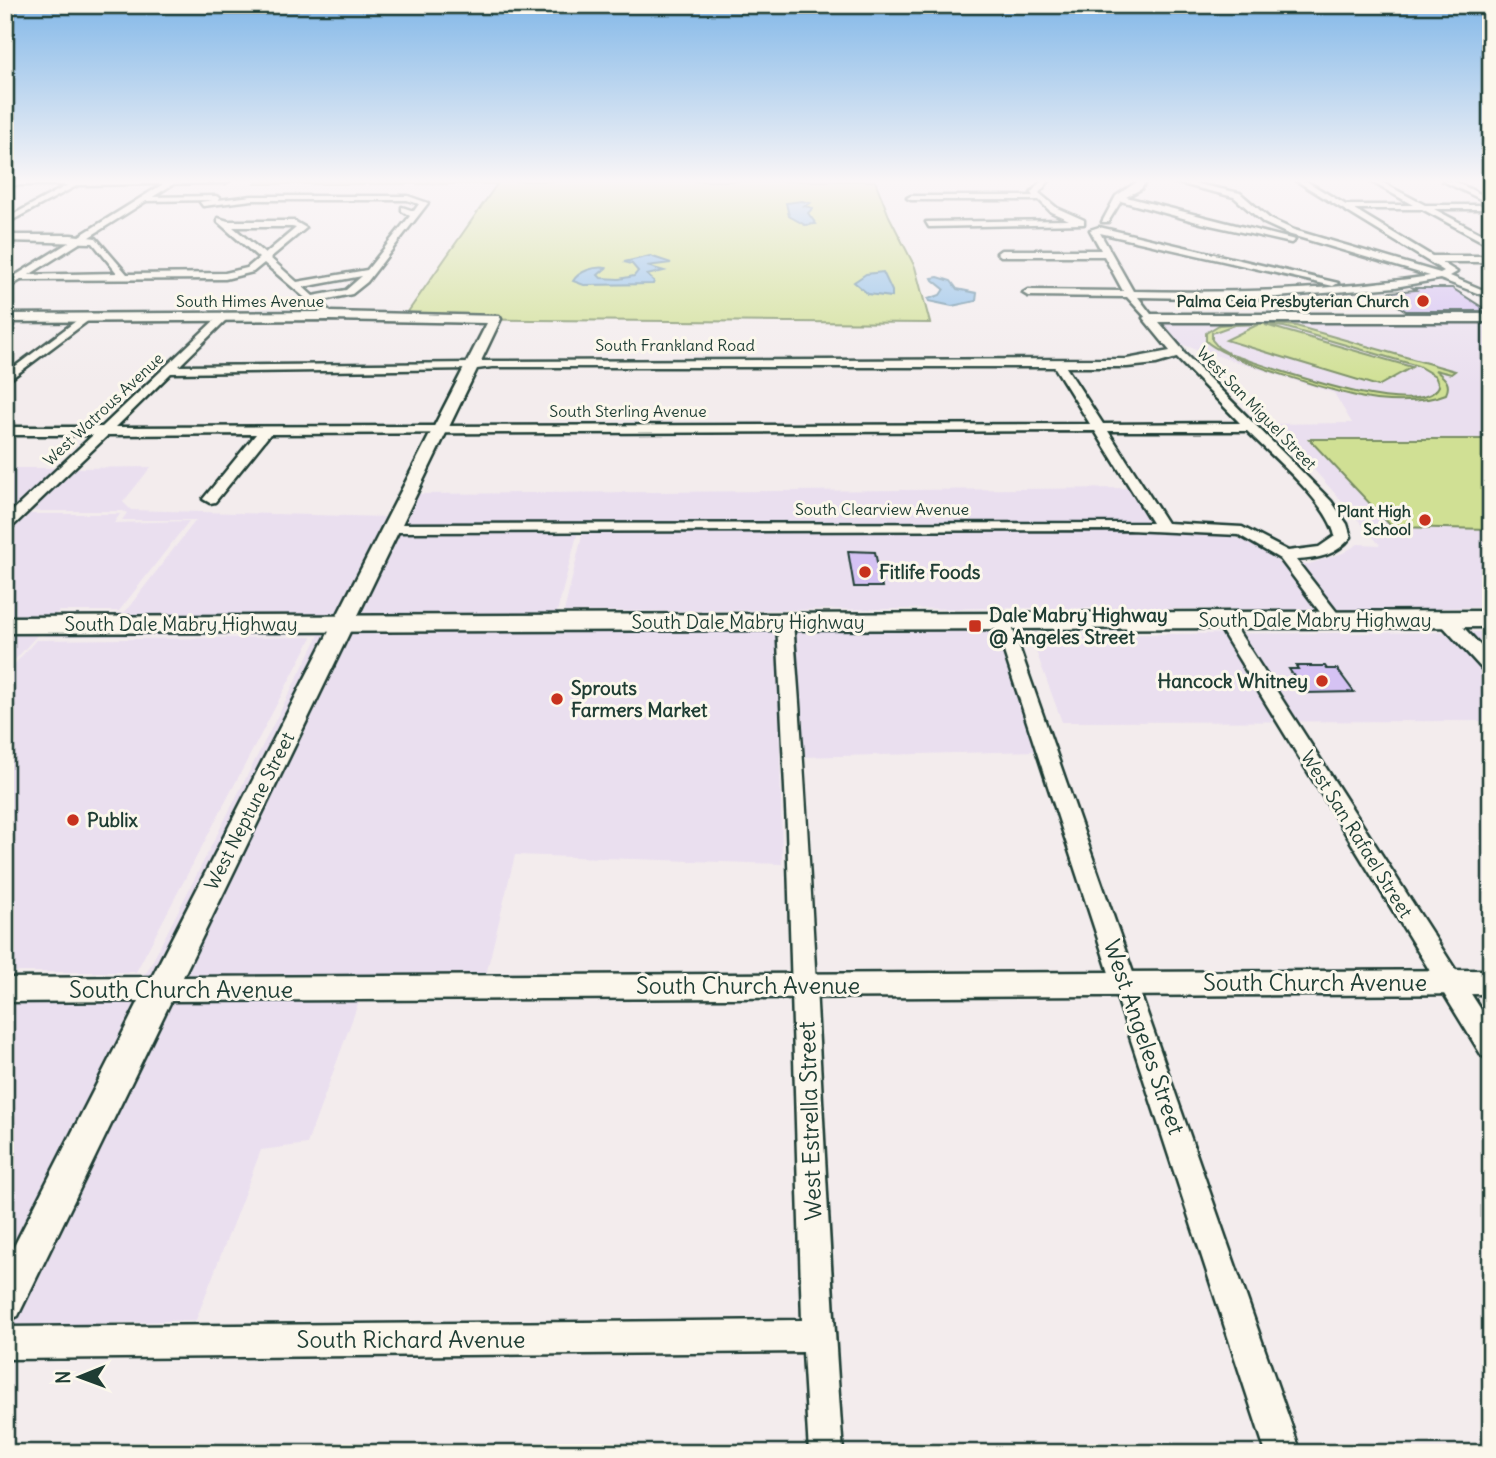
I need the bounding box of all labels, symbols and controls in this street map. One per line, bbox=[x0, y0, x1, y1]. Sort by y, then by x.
street label: South Himes Avenue bbox=[176, 291, 324, 311]
place label: Palma Ceia Presbyterian Church bbox=[1176, 291, 1409, 312]
marker: Palma Ceia Presbyterian Church bbox=[1415, 293, 1431, 309]
street label: South Frankland Road bbox=[595, 335, 755, 355]
street label: West San Miguel Street bbox=[1193, 342, 1321, 474]
street label: West Watrous Avenue bbox=[39, 348, 167, 470]
street label: South Sterling Avenue bbox=[549, 401, 707, 421]
street label: South Clearview Avenue bbox=[795, 499, 969, 519]
place label: Plant High School bbox=[1337, 501, 1411, 539]
marker: Plant High School bbox=[1417, 512, 1433, 528]
place label: Fitlife Foods bbox=[879, 560, 981, 584]
marker: Fitlife Foods bbox=[857, 564, 873, 580]
place label: Dale Mabry Highway @ Angeles Street bbox=[989, 603, 1168, 649]
street label: South Dale Mabry Highway bbox=[1198, 608, 1432, 632]
street label: South Dale Mabry Highway bbox=[631, 610, 865, 634]
street label: South Dale Mabry Highway bbox=[64, 612, 298, 636]
marker: Dale Mabry Highway @ Angeles Street bbox=[967, 618, 983, 634]
place label: Hancock Whitney bbox=[1158, 669, 1308, 693]
marker: Hancock Whitney bbox=[1314, 673, 1330, 689]
place label: Sprouts Farmers Market bbox=[571, 676, 708, 722]
marker: Sprouts Farmers Market bbox=[549, 691, 565, 707]
street label: West Neptune Street bbox=[199, 728, 299, 894]
street label: West San Rafael Street bbox=[1296, 746, 1418, 922]
place label: Publix bbox=[87, 808, 139, 832]
marker: Publix bbox=[65, 812, 81, 828]
street label: West Angeles Street bbox=[1097, 936, 1192, 1138]
street label: South Church Avenue bbox=[1203, 968, 1427, 997]
street label: South Church Avenue bbox=[636, 971, 860, 1000]
street label: South Church Avenue bbox=[69, 975, 293, 1004]
street label: West Estrella Street bbox=[792, 1021, 827, 1221]
street label: South Richard Avenue bbox=[297, 1325, 525, 1354]
north arrow bbox=[46, 1342, 116, 1412]
text: N bbox=[51, 1371, 75, 1384]

